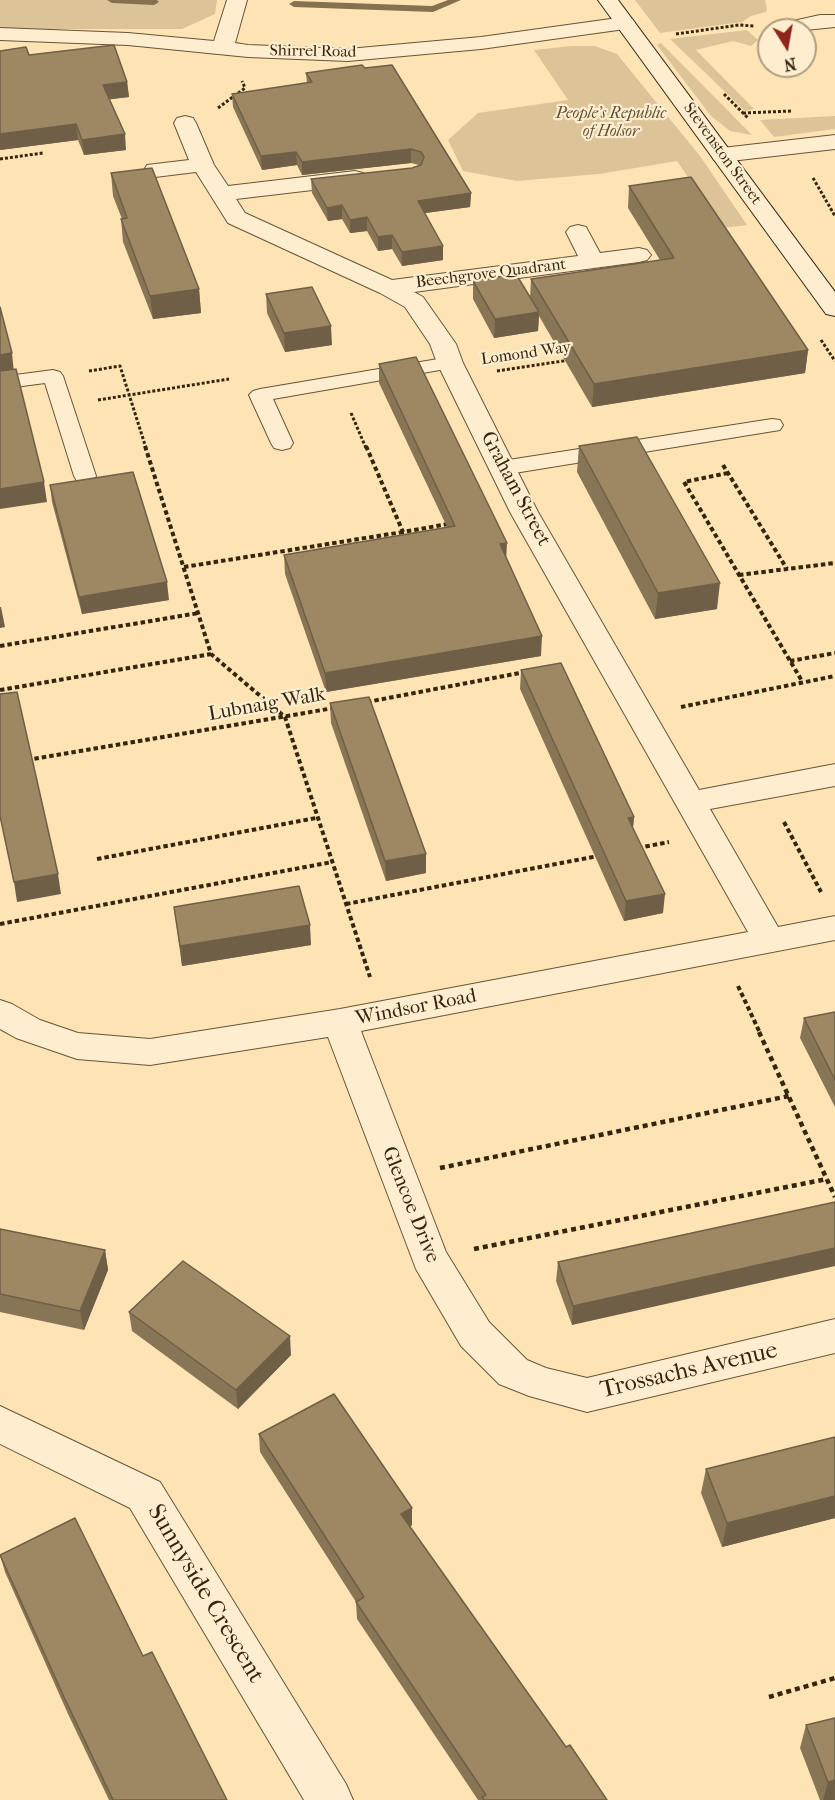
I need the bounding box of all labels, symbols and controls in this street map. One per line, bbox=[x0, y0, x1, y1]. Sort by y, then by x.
north arrow bbox=[757, 18, 817, 78]
street label: Shirrel Road bbox=[269, 42, 357, 62]
text: N bbox=[782, 54, 798, 75]
street label: Stevenston Street bbox=[679, 99, 765, 209]
park label: People's Republic of Holsor bbox=[556, 104, 666, 142]
street label: Beechgrove Quadrant bbox=[415, 255, 567, 293]
street label: Lomond Way bbox=[480, 338, 572, 370]
street label: Graham Street bbox=[475, 428, 555, 550]
street label: Lubnaig Walk bbox=[207, 683, 327, 727]
street label: Windsor Road bbox=[354, 985, 478, 1031]
street label: Glencoe Drive bbox=[376, 1144, 444, 1266]
street label: Trossachs Avenue bbox=[598, 1337, 780, 1405]
street label: Sunnyside Crescent bbox=[140, 1499, 270, 1689]

